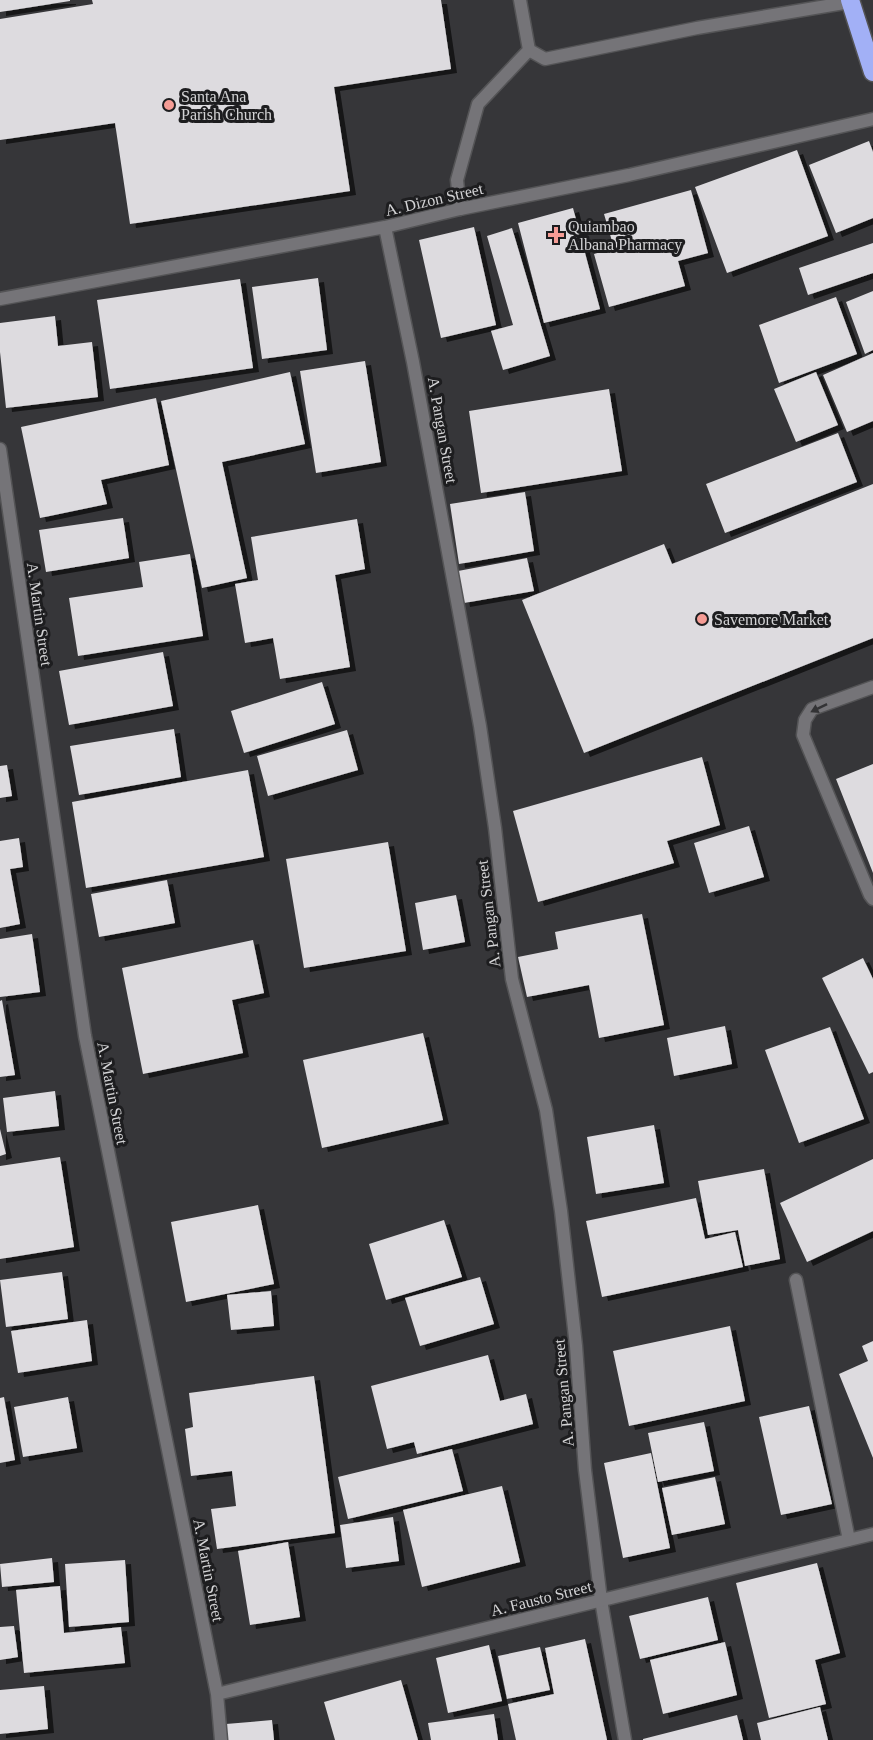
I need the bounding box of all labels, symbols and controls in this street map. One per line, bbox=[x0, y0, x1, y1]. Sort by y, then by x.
place label: Santa Ana Parish Church bbox=[181, 88, 272, 123]
marker: Santa Ana Parish Church bbox=[162, 98, 176, 112]
street label: A. Dizon Street bbox=[383, 180, 485, 219]
place label: Quiambao Albana Pharmacy bbox=[568, 218, 682, 254]
marker: Quiambao Albana Pharmacy bbox=[549, 228, 563, 242]
street label: A. Pangan Street bbox=[424, 375, 460, 485]
street label: A. Martin Street bbox=[24, 561, 55, 668]
place label: Savemore Market bbox=[714, 611, 829, 628]
marker: Savemore Market bbox=[695, 612, 709, 626]
one-way arrow bbox=[810, 702, 828, 712]
street label: A. Pangan Street bbox=[473, 859, 505, 969]
street label: A. Martin Street bbox=[94, 1040, 131, 1147]
street label: A. Pangan Street bbox=[550, 1338, 578, 1447]
street label: A. Martin Street bbox=[190, 1517, 227, 1624]
street label: A. Fausto Street bbox=[489, 1578, 594, 1619]

